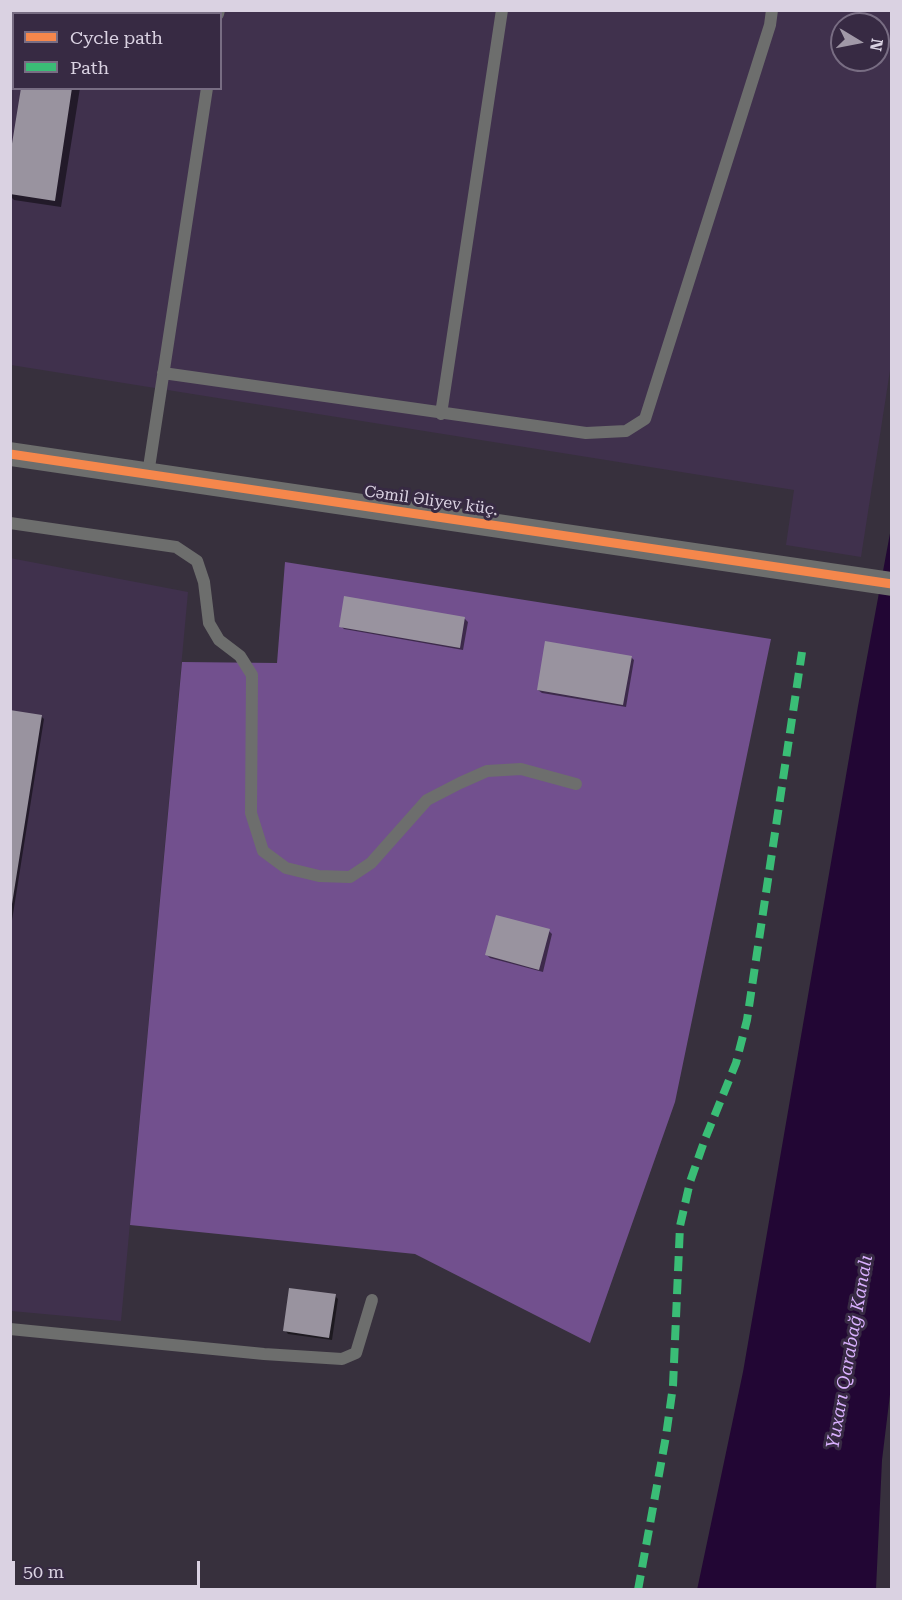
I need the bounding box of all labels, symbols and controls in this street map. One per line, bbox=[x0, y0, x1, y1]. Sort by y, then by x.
legend bbox=[12, 12, 222, 90]
north arrow bbox=[830, 12, 890, 72]
text: Cycle path bbox=[70, 27, 163, 48]
text: N bbox=[866, 37, 887, 53]
text: Path bbox=[70, 57, 109, 78]
street label: Cəmil Əliyev küç. bbox=[363, 482, 499, 520]
water label: Yuxarı Qarabağ Kanalı bbox=[822, 1253, 878, 1451]
scale bar bbox=[15, 1549, 202, 1587]
text: 50 m bbox=[23, 1561, 64, 1582]

